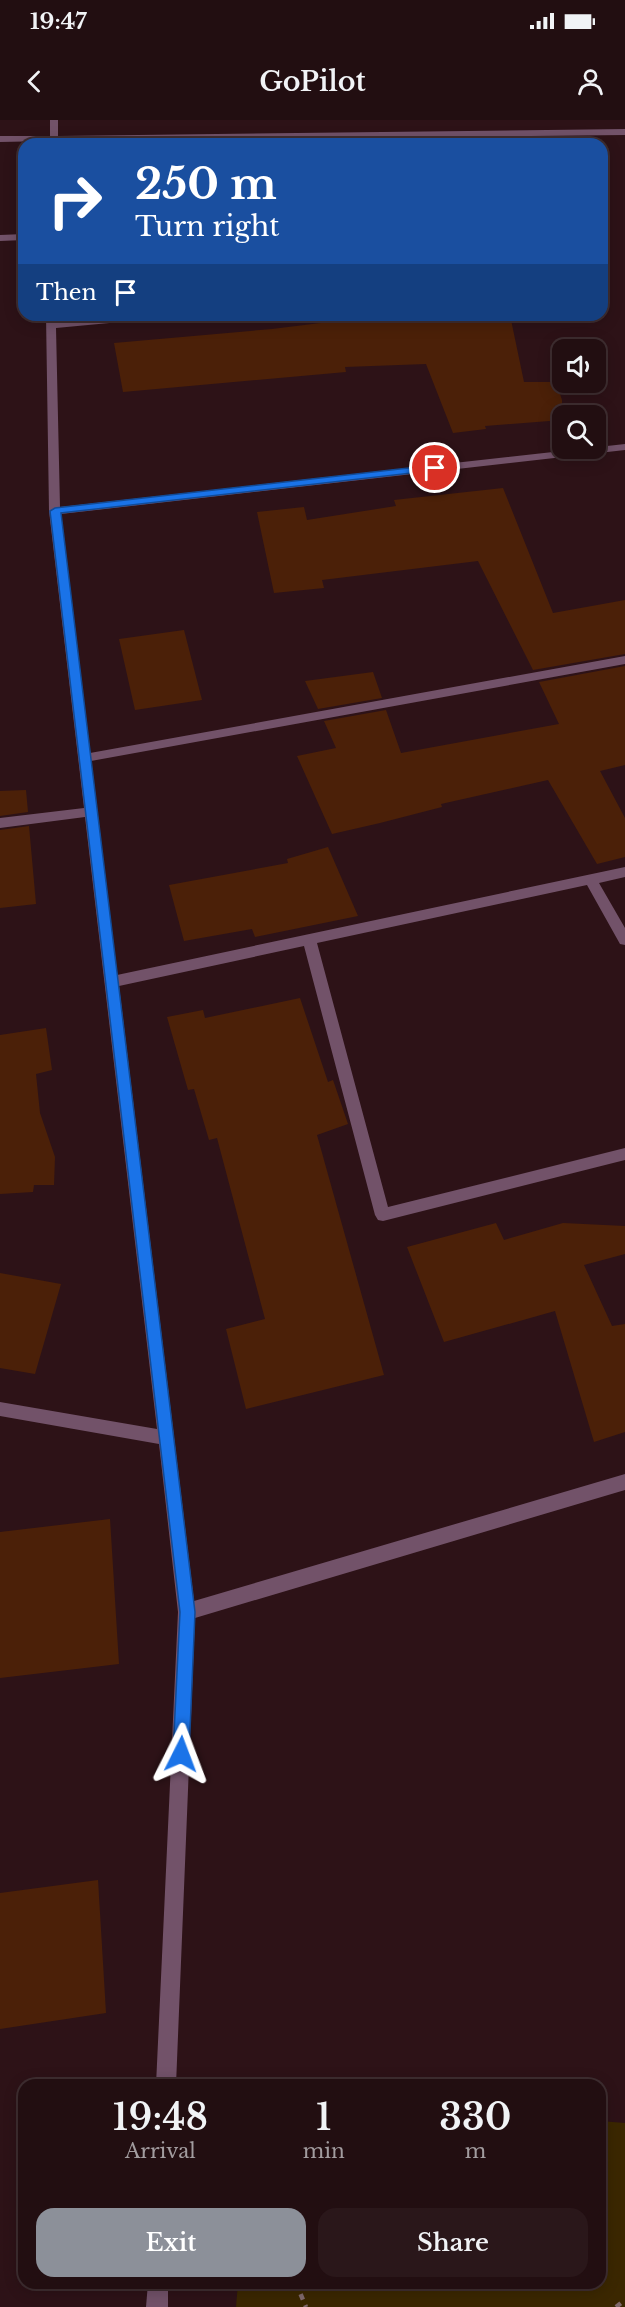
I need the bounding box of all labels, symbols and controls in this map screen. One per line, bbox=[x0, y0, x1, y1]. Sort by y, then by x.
text: 19:47 bbox=[30, 8, 87, 35]
icon: back bbox=[18, 65, 51, 98]
text: GoPilot bbox=[259, 65, 366, 98]
icon: person bbox=[574, 65, 607, 98]
text: 250 m bbox=[135, 158, 277, 210]
icon: right bbox=[36, 162, 114, 240]
text: Turn right bbox=[135, 210, 279, 243]
icon: arrive bbox=[109, 276, 142, 309]
text: Then bbox=[36, 279, 97, 306]
map controls bbox=[552, 339, 606, 459]
button: sound bbox=[552, 339, 606, 393]
button: search bbox=[552, 405, 606, 459]
pin bbox=[409, 442, 460, 493]
icon: arrive bbox=[418, 451, 451, 484]
position arrow bbox=[149, 1722, 213, 1786]
text: 19:48 bbox=[113, 2095, 208, 2140]
text: 1 bbox=[316, 2095, 332, 2140]
text: 330 bbox=[439, 2095, 511, 2140]
text: Arrival bbox=[125, 2139, 196, 2163]
text: min bbox=[303, 2139, 345, 2163]
text: m bbox=[465, 2139, 486, 2163]
button: Exit bbox=[36, 2208, 306, 2277]
button: Share bbox=[318, 2208, 588, 2277]

